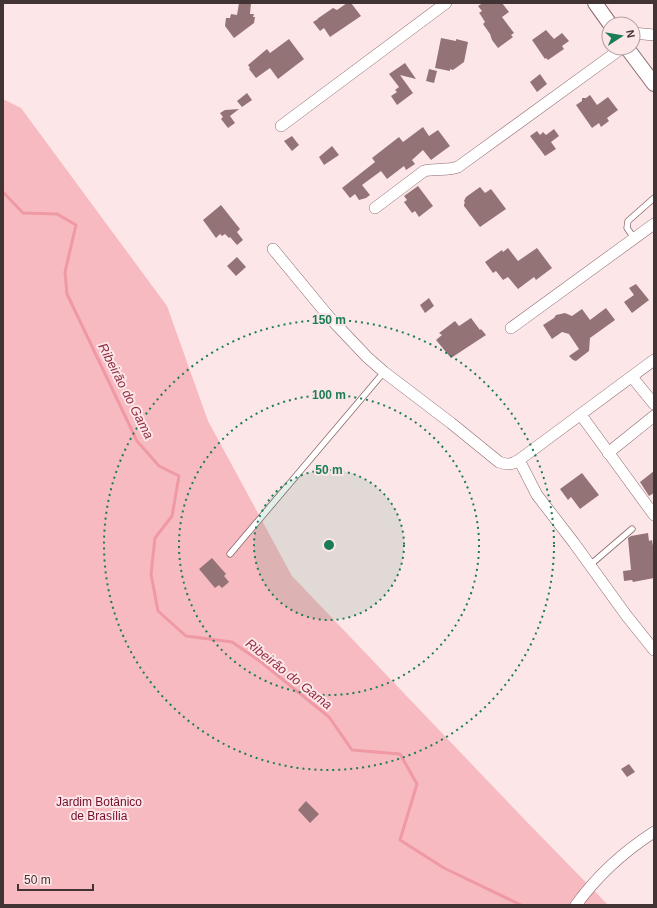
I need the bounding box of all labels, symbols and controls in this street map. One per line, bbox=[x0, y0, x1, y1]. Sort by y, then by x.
north arrow bbox=[601, 16, 641, 56]
text: N bbox=[624, 29, 637, 39]
text: 150 m bbox=[312, 313, 346, 327]
water label: Ribeirão do Gama bbox=[95, 341, 157, 441]
text: 100 m bbox=[312, 388, 346, 402]
text: 50 m bbox=[315, 463, 343, 477]
centre of rings bbox=[322, 538, 336, 552]
water label: Ribeirão do Gama bbox=[243, 636, 335, 712]
park label: Jardim Botânico de Brasília bbox=[56, 795, 142, 823]
scale bar bbox=[18, 866, 93, 892]
text: 50 m bbox=[24, 873, 51, 887]

